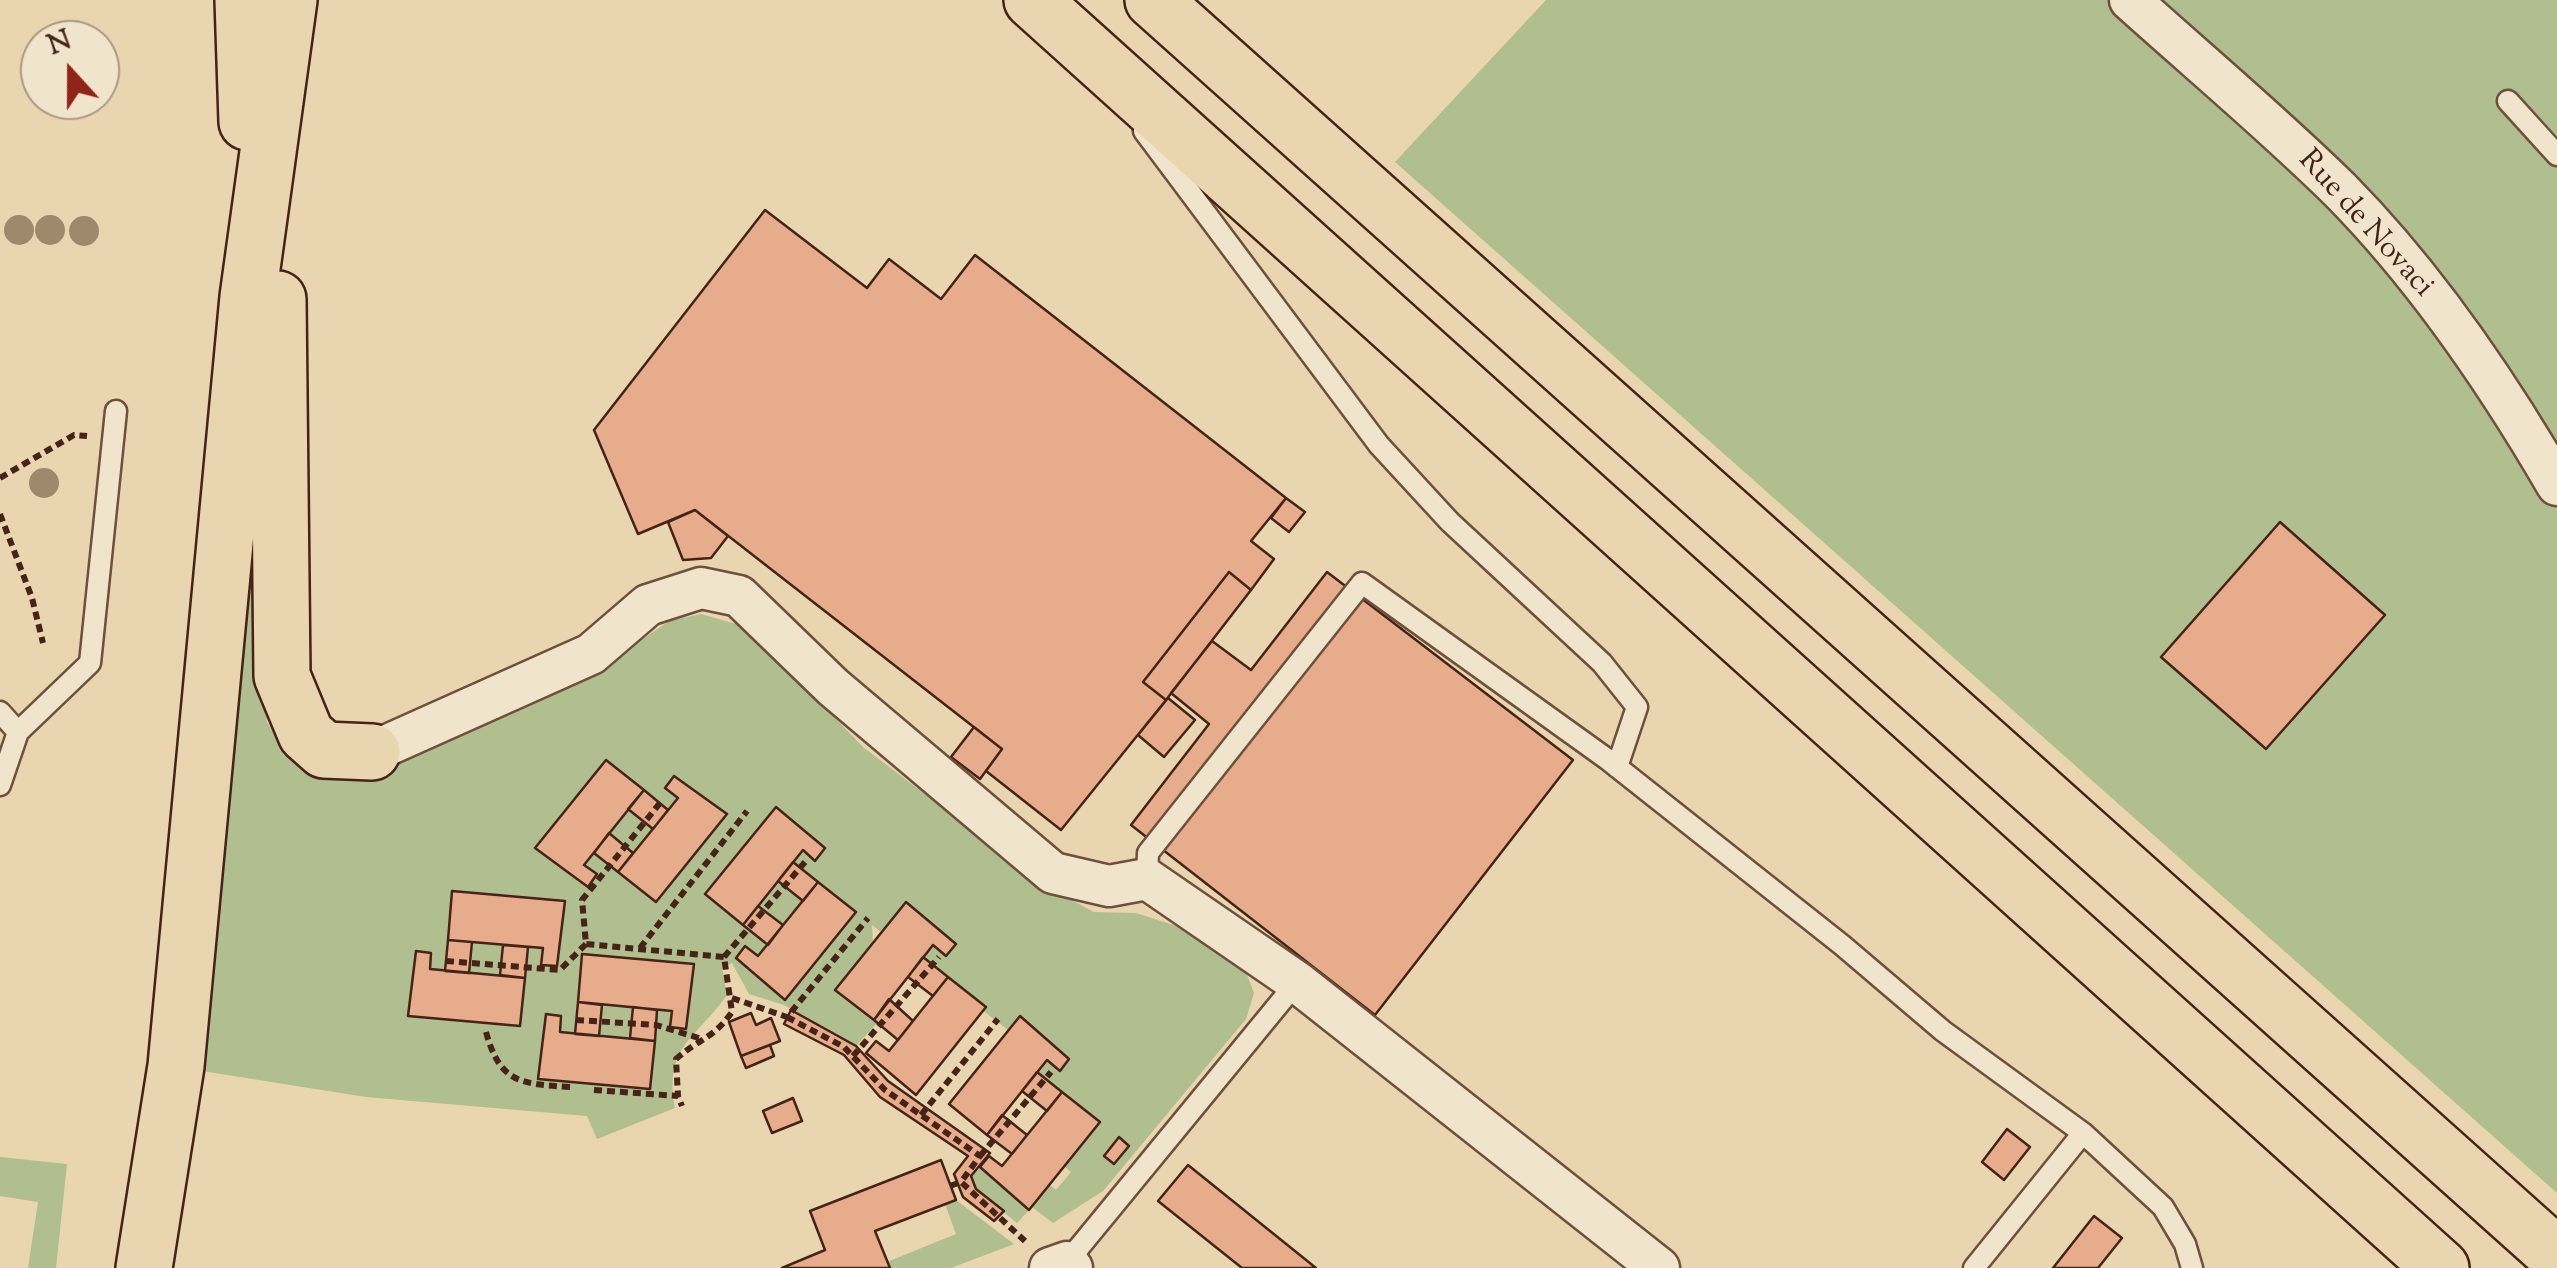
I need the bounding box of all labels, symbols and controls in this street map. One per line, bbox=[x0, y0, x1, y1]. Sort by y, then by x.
north arrow bbox=[20, 20, 120, 120]
text: N bbox=[42, 21, 78, 67]
street label: Rue de Novaci bbox=[2289, 144, 2439, 306]

